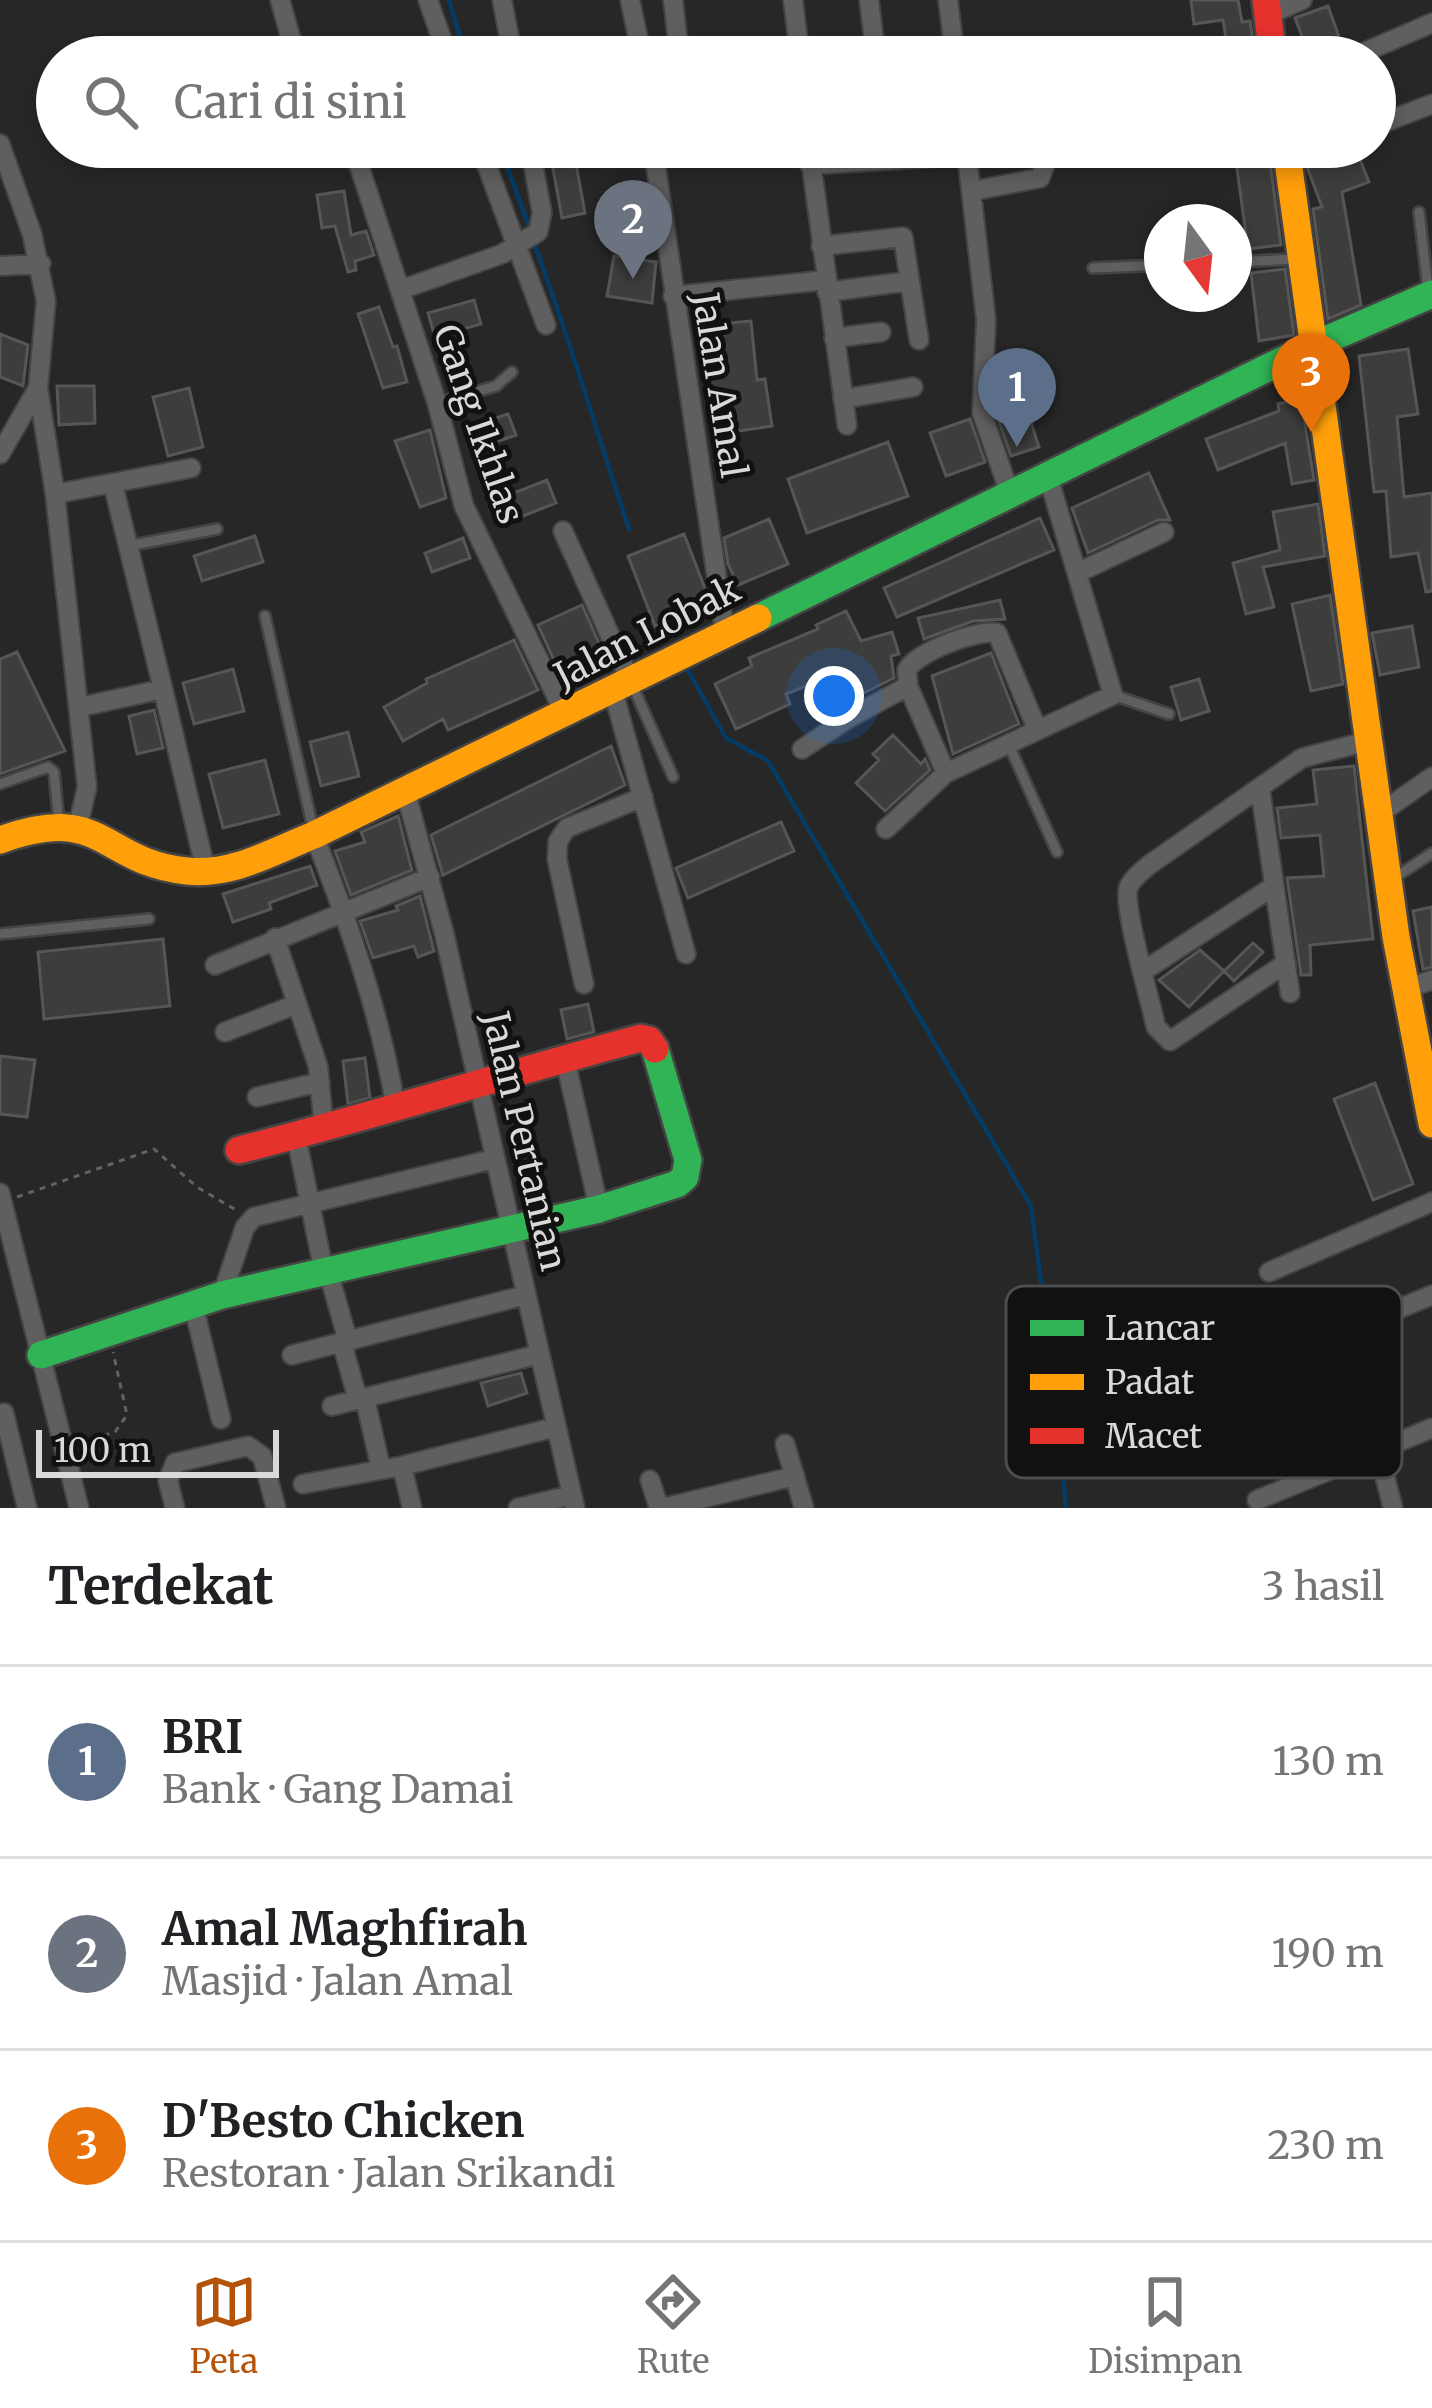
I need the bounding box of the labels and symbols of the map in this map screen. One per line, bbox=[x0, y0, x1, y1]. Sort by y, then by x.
pin: 2 bbox=[594, 180, 672, 279]
north arrow bbox=[1144, 204, 1252, 312]
street label: Jalan Amal bbox=[683, 288, 756, 481]
street label: Gang Ikhlas bbox=[424, 319, 534, 529]
pin: 3 bbox=[1272, 333, 1350, 432]
pin: 1 bbox=[978, 348, 1056, 447]
street label: Jalan Lobak bbox=[546, 566, 748, 699]
your location bbox=[804, 666, 864, 726]
street label: Jalan Pertanian bbox=[473, 1006, 576, 1275]
legend bbox=[1006, 1286, 1402, 1478]
text: Lancar bbox=[1105, 1308, 1215, 1349]
text: Padat bbox=[1105, 1362, 1194, 1403]
text: Macet bbox=[1105, 1416, 1202, 1457]
scale bar bbox=[36, 1424, 279, 1477]

